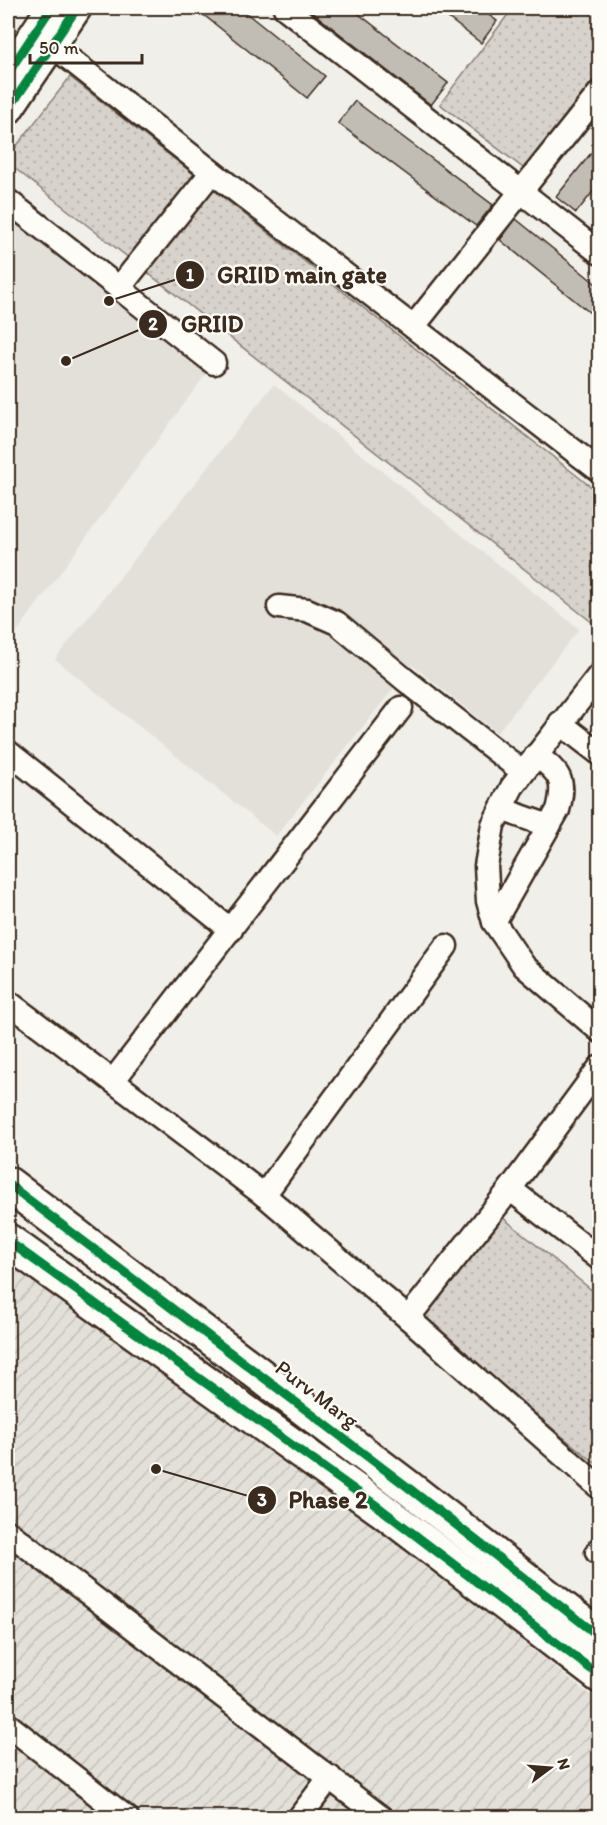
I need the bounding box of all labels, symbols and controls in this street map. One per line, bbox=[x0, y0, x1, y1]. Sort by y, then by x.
scale bar bbox=[30, 27, 142, 65]
text: 50 m bbox=[39, 37, 79, 59]
callout: GRIID main gate bbox=[175, 254, 399, 296]
text: GRIID main gate bbox=[217, 260, 387, 290]
text: 1 bbox=[186, 264, 195, 286]
callout: GRIID bbox=[138, 303, 255, 345]
text: GRIID bbox=[181, 309, 243, 338]
text: 2 bbox=[148, 313, 158, 335]
street label: Purv Marg bbox=[270, 1354, 365, 1434]
callout: Phase 2 bbox=[247, 1479, 380, 1521]
text: Phase 2 bbox=[288, 1485, 368, 1514]
text: 3 bbox=[257, 1489, 267, 1511]
north arrow bbox=[520, 1738, 580, 1798]
text: N bbox=[553, 1756, 575, 1772]

